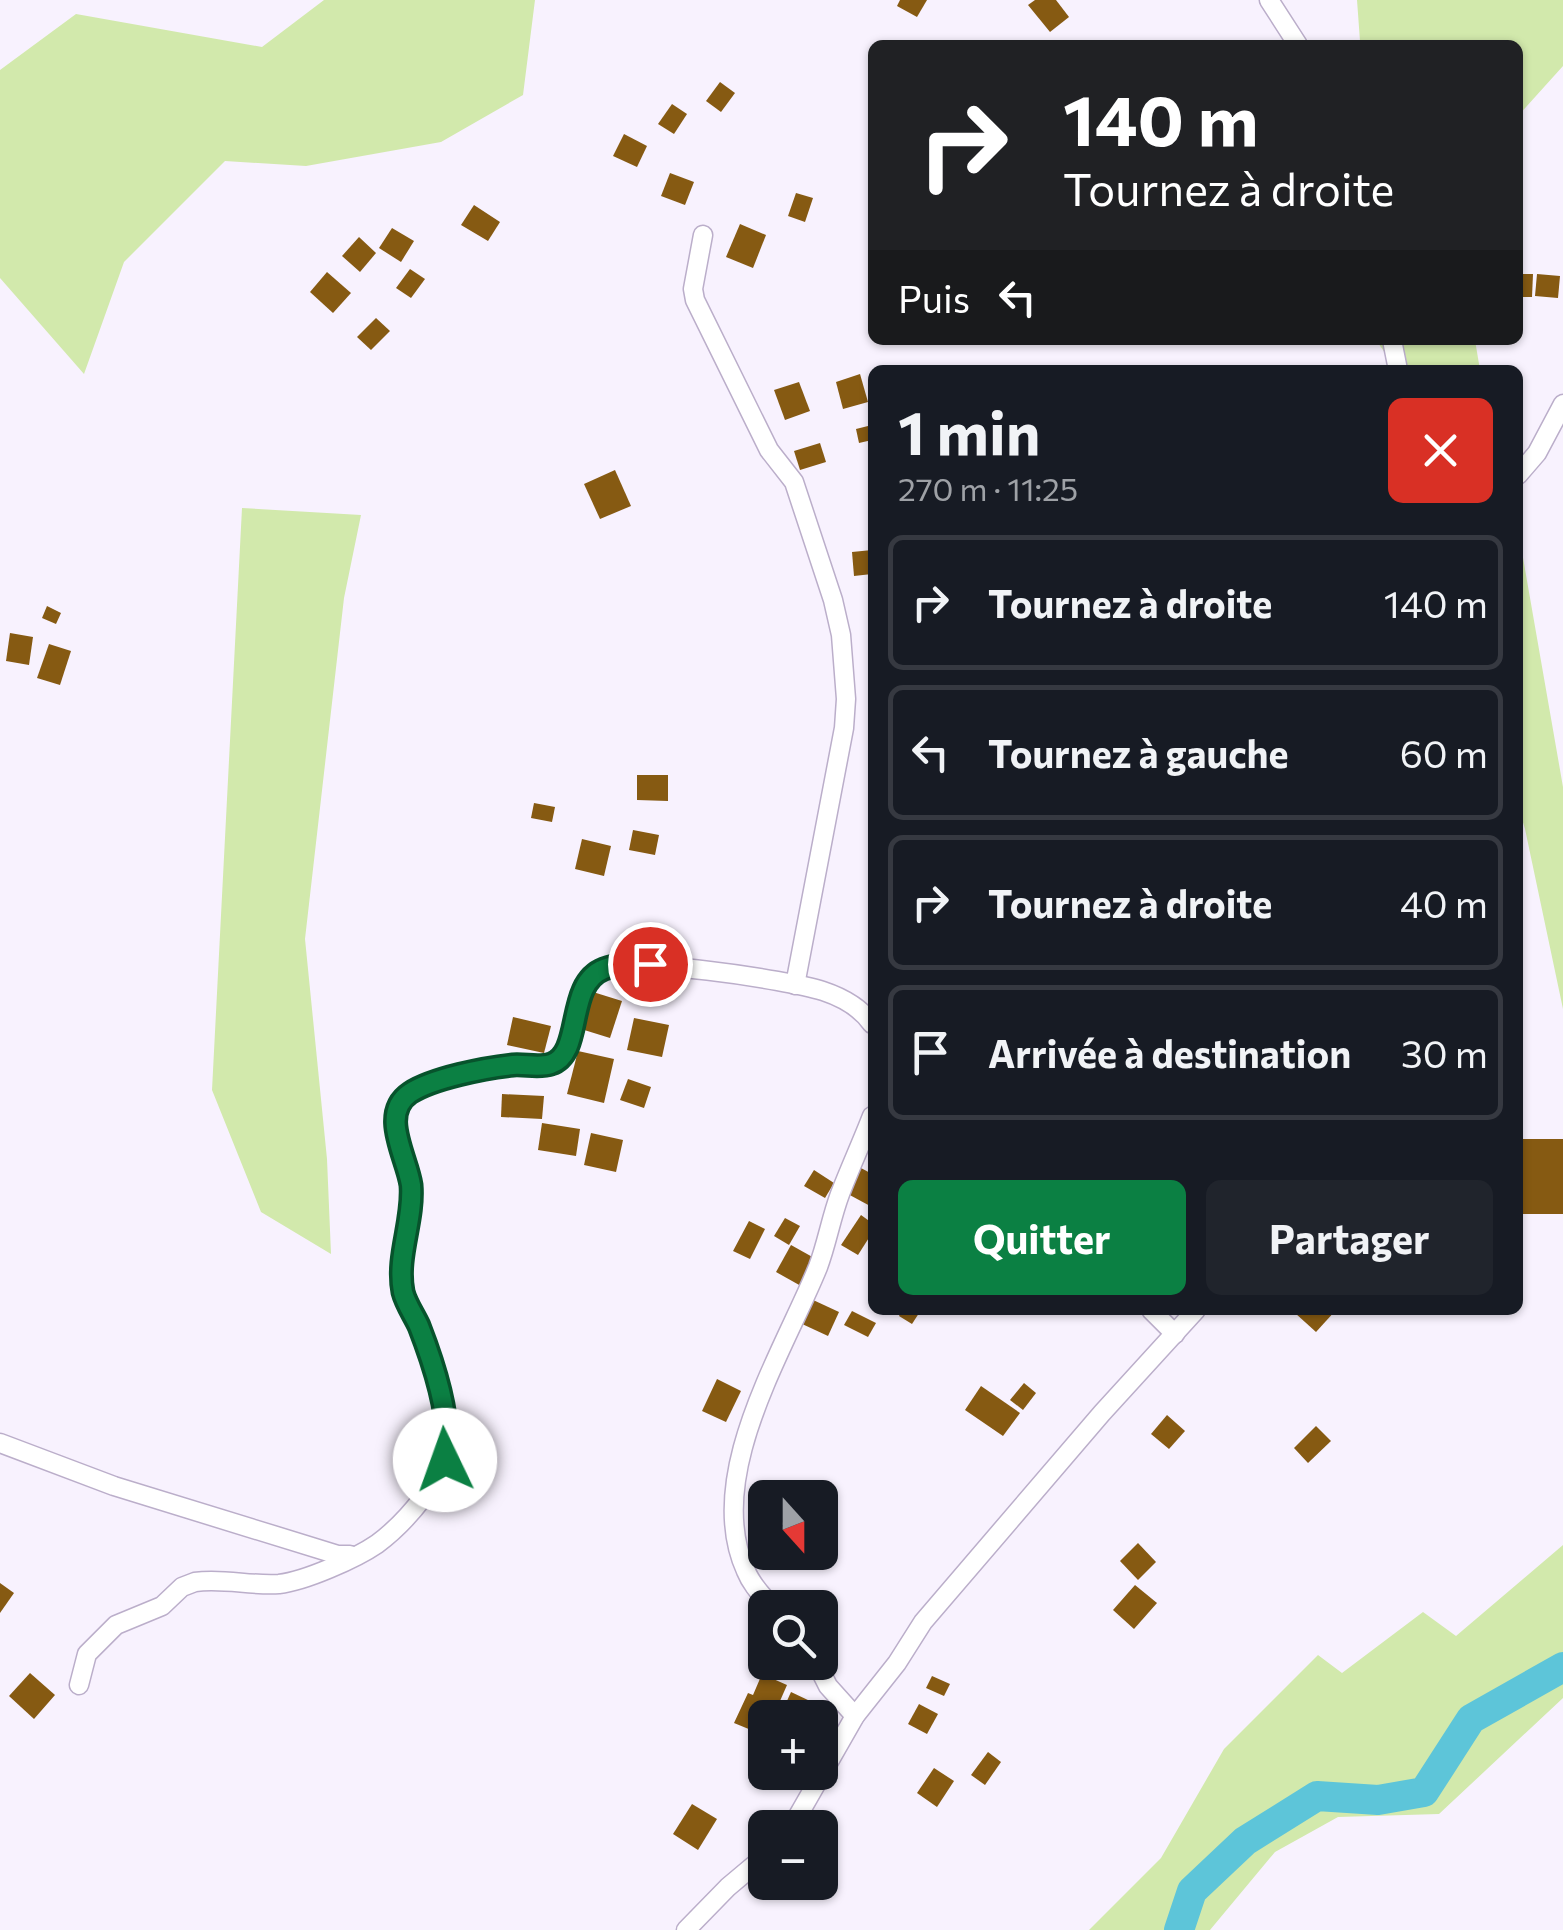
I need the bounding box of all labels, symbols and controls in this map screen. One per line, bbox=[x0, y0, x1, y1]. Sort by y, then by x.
text: 140 m bbox=[1063, 75, 1259, 160]
icon: right bbox=[898, 80, 1028, 210]
text: Tournez à droite bbox=[1063, 160, 1394, 215]
icon: left bbox=[990, 270, 1045, 325]
text: Puis bbox=[898, 274, 970, 321]
text: 1 min bbox=[898, 394, 1040, 467]
button: close bbox=[1388, 398, 1493, 503]
text: 270 m · 11:25 bbox=[898, 468, 1078, 508]
icon: right bbox=[903, 575, 958, 630]
text: Tournez à droite bbox=[988, 579, 1272, 626]
text: 140 m bbox=[1384, 579, 1488, 626]
icon: left bbox=[903, 725, 958, 780]
text: Tournez à gauche bbox=[988, 729, 1289, 776]
text: 60 m bbox=[1400, 729, 1488, 776]
icon: right bbox=[903, 875, 958, 930]
text: Tournez à droite bbox=[988, 879, 1272, 926]
text: 40 m bbox=[1400, 879, 1488, 926]
pin bbox=[608, 922, 693, 1007]
icon: arrive bbox=[623, 937, 678, 992]
icon: arrive bbox=[903, 1025, 958, 1080]
text: Arrivée à destination bbox=[988, 1029, 1351, 1076]
text: 30 m bbox=[1401, 1029, 1488, 1076]
button: Quitter bbox=[898, 1180, 1186, 1295]
button: Partager bbox=[1206, 1180, 1493, 1295]
position arrow bbox=[393, 1408, 497, 1512]
north arrow bbox=[748, 1480, 838, 1570]
map controls bbox=[748, 1480, 838, 1900]
button: search bbox=[748, 1590, 838, 1680]
button: + bbox=[748, 1700, 838, 1790]
button: − bbox=[748, 1810, 838, 1900]

